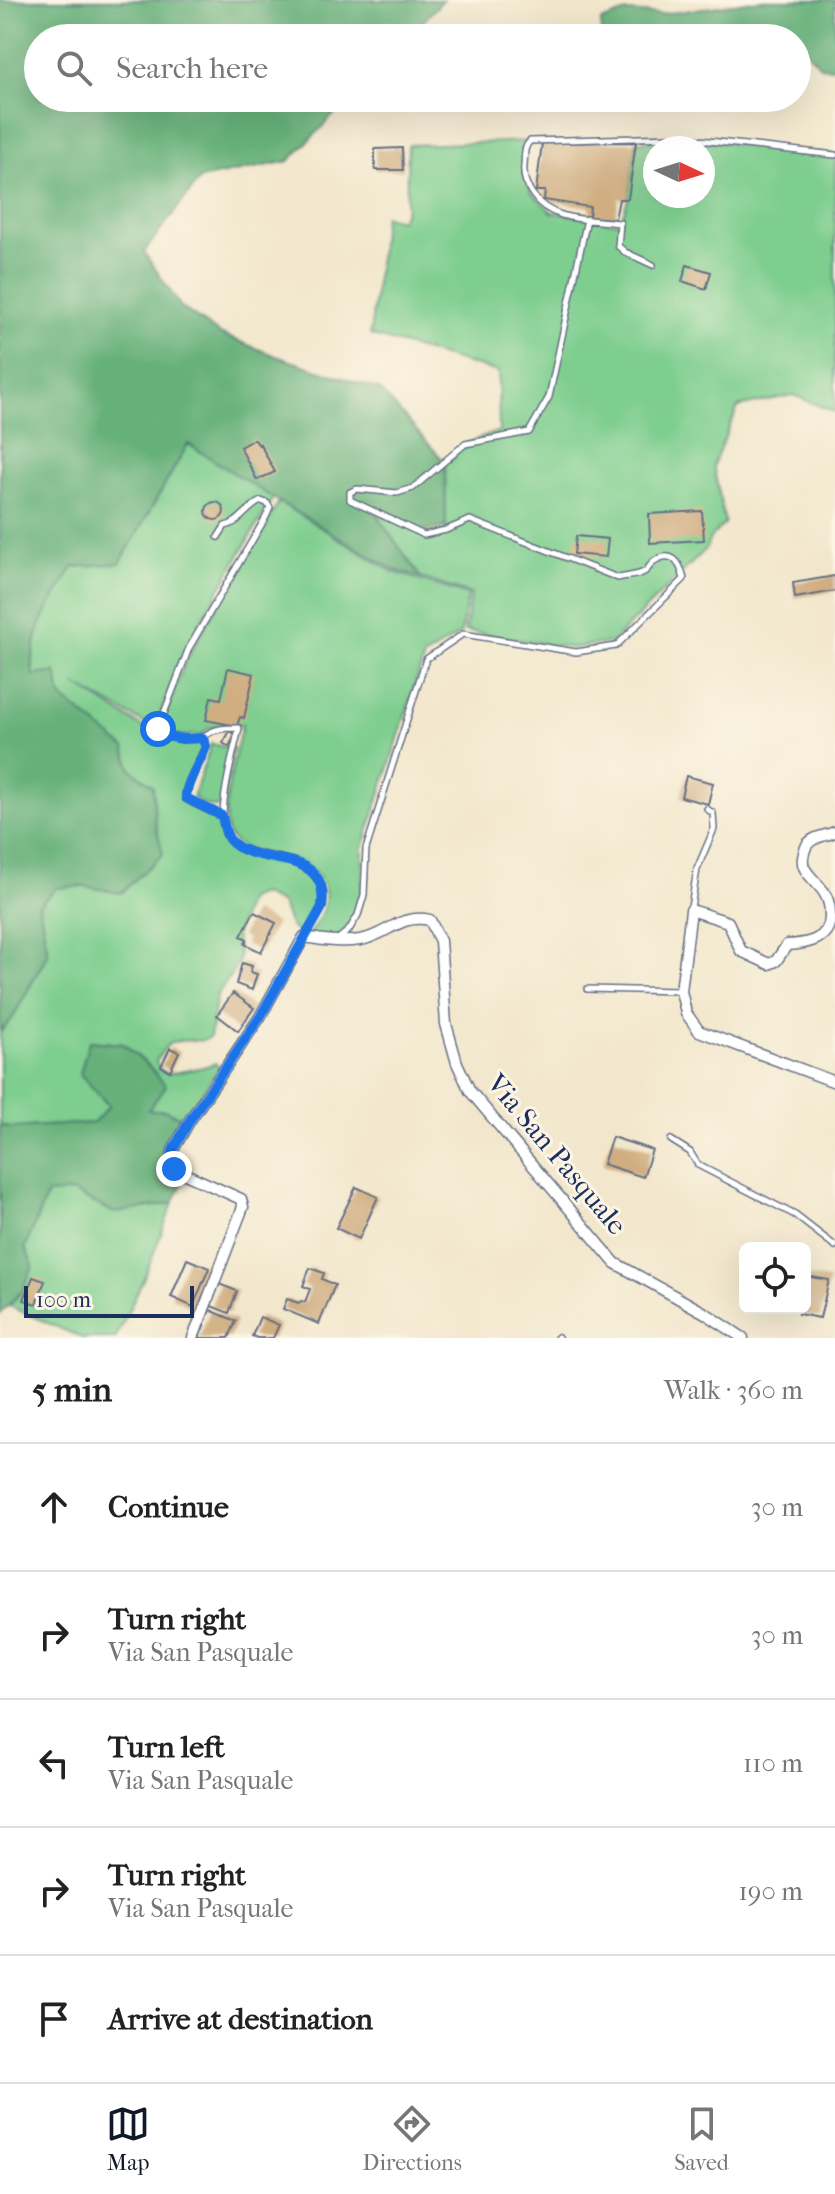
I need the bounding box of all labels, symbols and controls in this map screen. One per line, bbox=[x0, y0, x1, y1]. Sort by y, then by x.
search box bbox=[24, 24, 811, 112]
icon: search bbox=[52, 46, 96, 90]
text: Search here bbox=[116, 51, 268, 86]
north arrow bbox=[643, 136, 715, 208]
route start bbox=[140, 711, 176, 747]
street label: Via San Pasquale bbox=[480, 1066, 634, 1241]
route end bbox=[156, 1151, 192, 1187]
map controls bbox=[739, 1242, 811, 1314]
button: locate bbox=[739, 1242, 811, 1314]
scale bar bbox=[24, 1282, 194, 1318]
text: 100 m bbox=[36, 1287, 91, 1313]
text: 5 min bbox=[32, 1370, 112, 1410]
text: Walk · 360 m bbox=[664, 1375, 803, 1406]
icon: ahead bbox=[32, 1485, 76, 1529]
text: Continue bbox=[108, 1490, 229, 1525]
text: 30 m bbox=[751, 1492, 803, 1523]
text: Turn right bbox=[108, 1602, 246, 1637]
icon: right bbox=[32, 1613, 76, 1657]
text: 30 m bbox=[751, 1620, 803, 1651]
text: Via San Pasquale bbox=[108, 1637, 293, 1668]
text: Turn left bbox=[108, 1730, 225, 1765]
icon: left bbox=[32, 1741, 76, 1785]
text: 110 m bbox=[743, 1748, 803, 1779]
text: Via San Pasquale bbox=[108, 1765, 293, 1796]
text: Turn right bbox=[108, 1858, 246, 1893]
icon: right bbox=[32, 1869, 76, 1913]
text: 190 m bbox=[739, 1876, 803, 1907]
text: Via San Pasquale bbox=[108, 1893, 293, 1924]
icon: arrive bbox=[32, 1997, 76, 2041]
text: Arrive at destination bbox=[108, 2002, 373, 2037]
tab: Map bbox=[106, 2102, 150, 2176]
tab: Directions bbox=[363, 2102, 462, 2176]
tab: Saved bbox=[674, 2102, 729, 2176]

